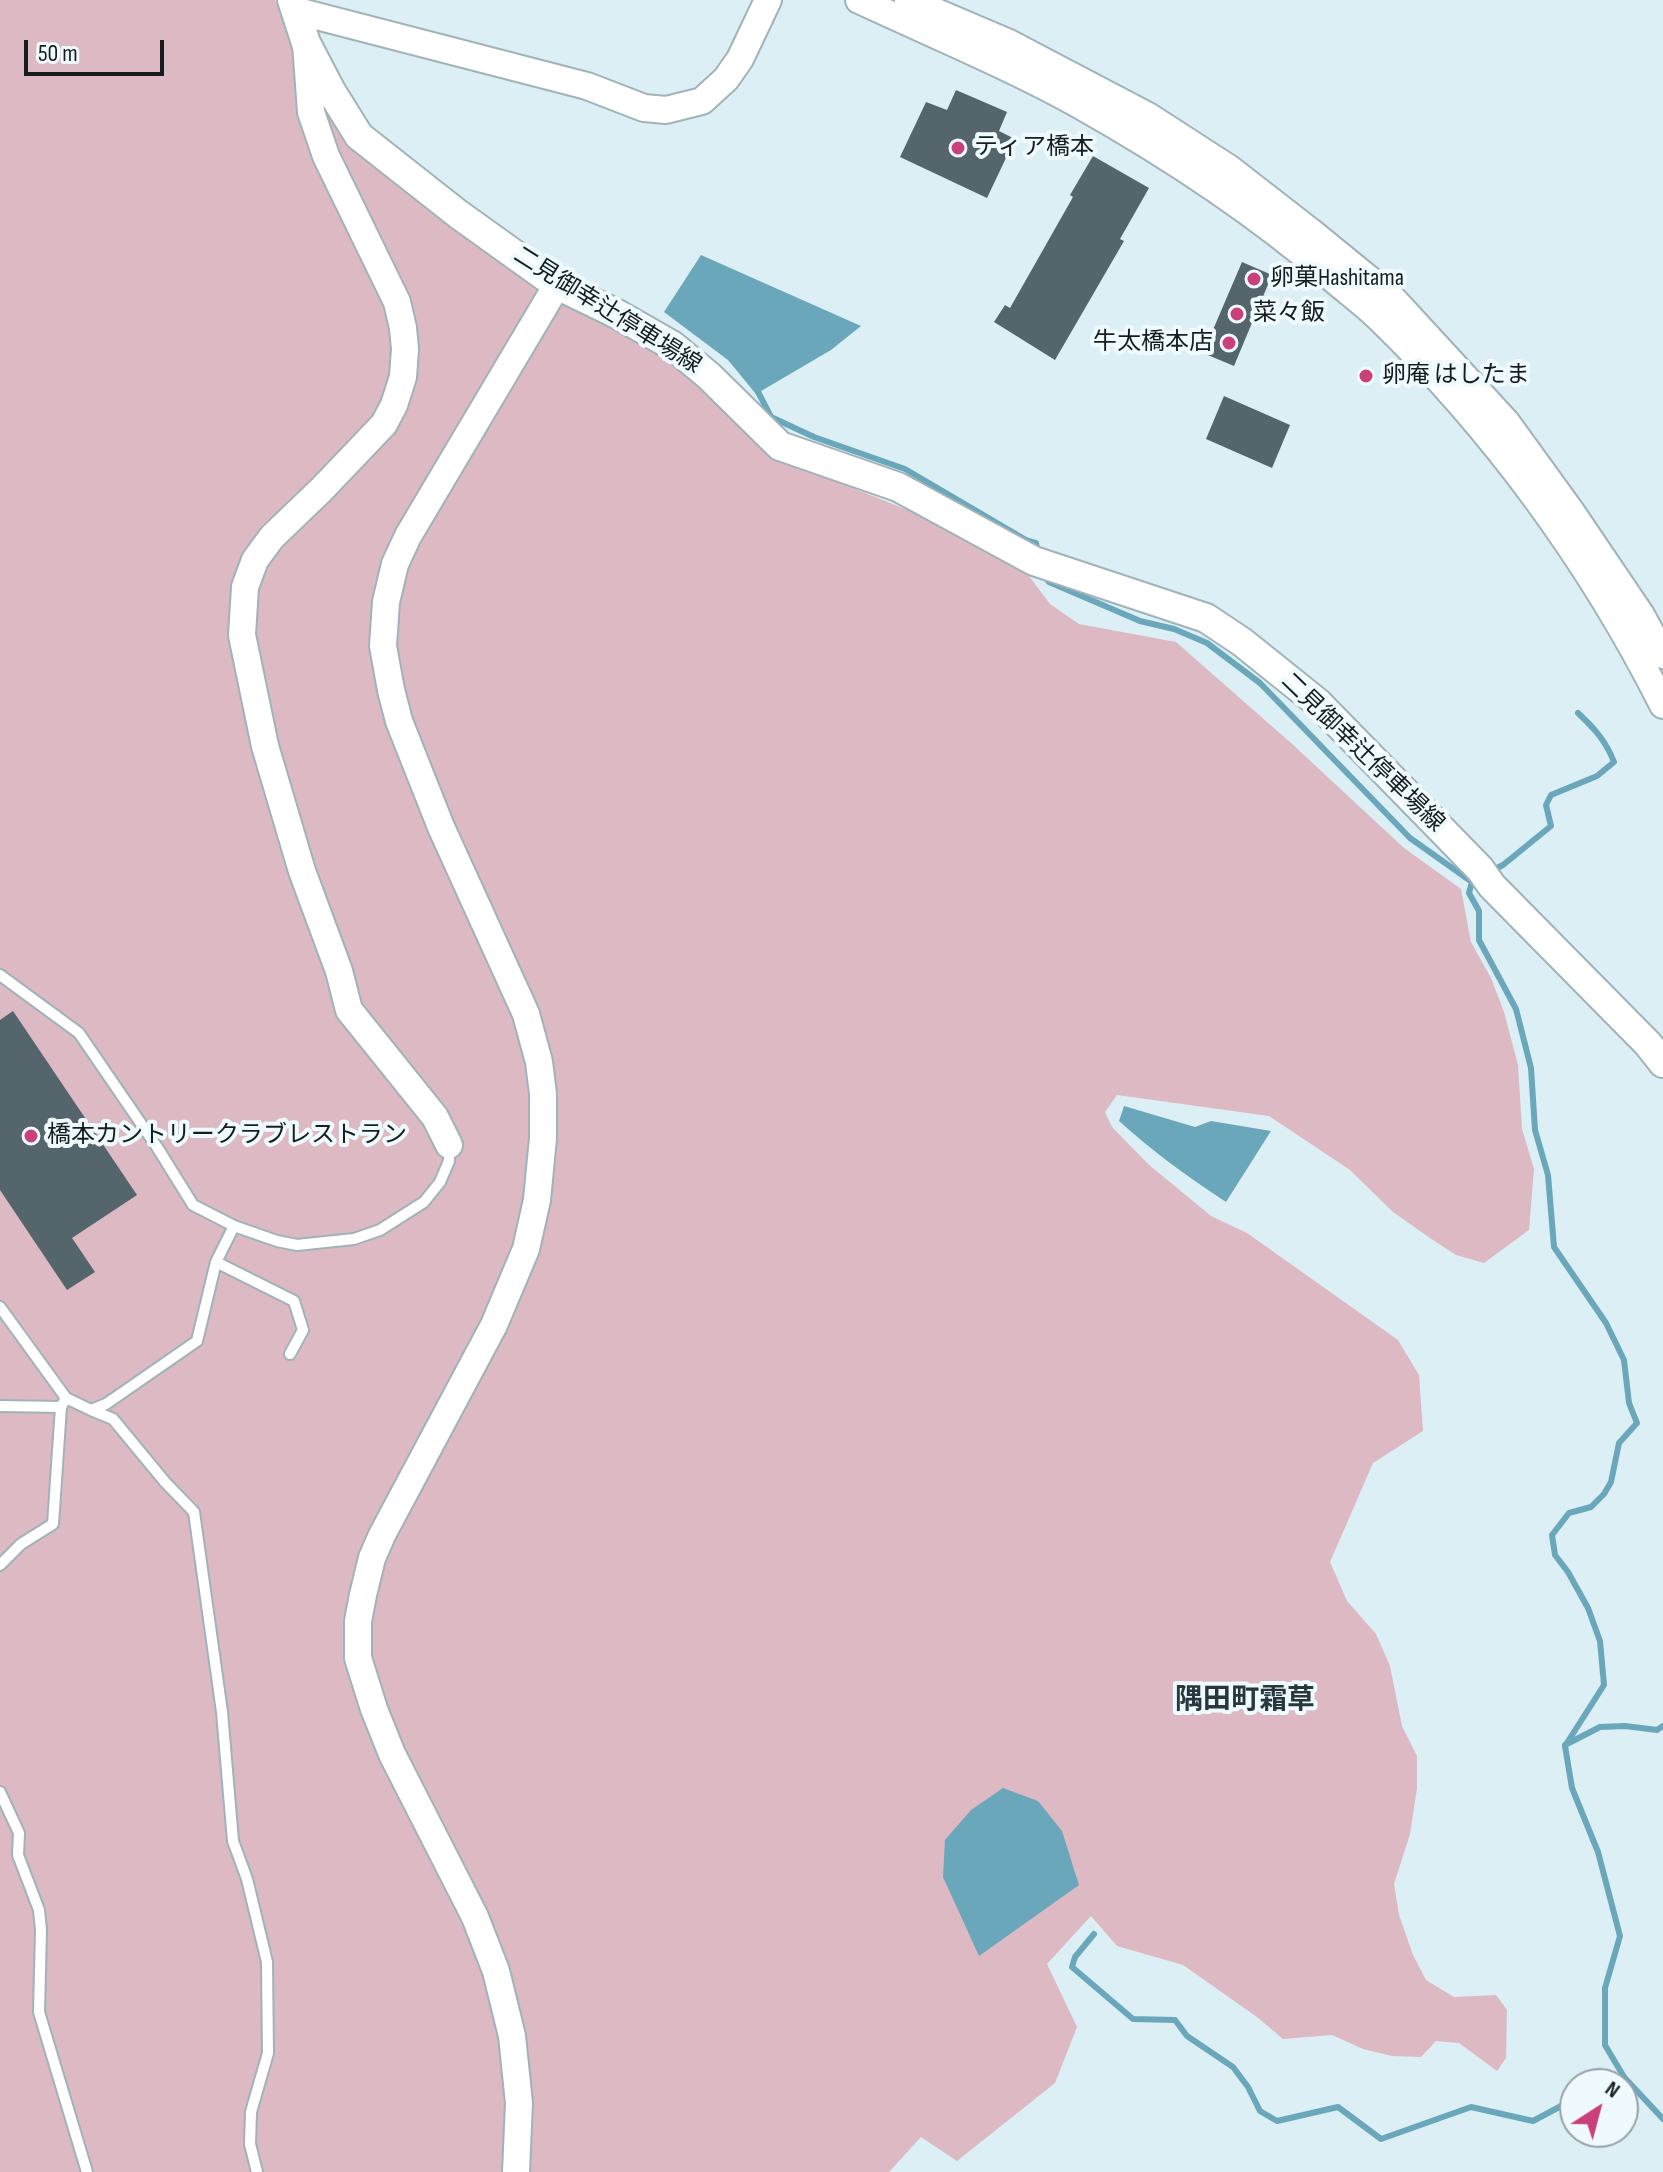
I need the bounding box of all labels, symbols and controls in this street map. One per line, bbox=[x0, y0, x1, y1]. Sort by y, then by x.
scale bar bbox=[28, 24, 168, 74]
text: 50 m bbox=[38, 39, 78, 68]
place label: ティア橋本 bbox=[974, 134, 1094, 162]
marker: ティア橋本 bbox=[949, 139, 967, 157]
street label: 二見御幸辻停車場線 bbox=[508, 242, 706, 380]
place label: 卵菓Hashitama bbox=[1270, 265, 1404, 293]
marker: 卵菓Hashitama bbox=[1245, 270, 1263, 288]
place label: 菜々飯 bbox=[1253, 300, 1325, 328]
marker: 菜々飯 bbox=[1228, 305, 1246, 323]
place label: 牛太橋本店 bbox=[1093, 329, 1213, 357]
marker: 牛太橋本店 bbox=[1220, 334, 1238, 352]
place label: 卵庵 はしたま bbox=[1382, 362, 1530, 390]
marker: 卵庵 はしたま bbox=[1357, 367, 1375, 385]
street label: 二見御幸辻停車場線 bbox=[1274, 668, 1450, 838]
place label: 橋本カントリークラブレストラン bbox=[47, 1122, 407, 1150]
marker: 橋本カントリークラブレストラン bbox=[22, 1127, 40, 1145]
district label: 隅田町霜草 bbox=[1175, 1684, 1315, 1718]
north arrow bbox=[1559, 2068, 1639, 2148]
text: N bbox=[1600, 2075, 1625, 2104]

